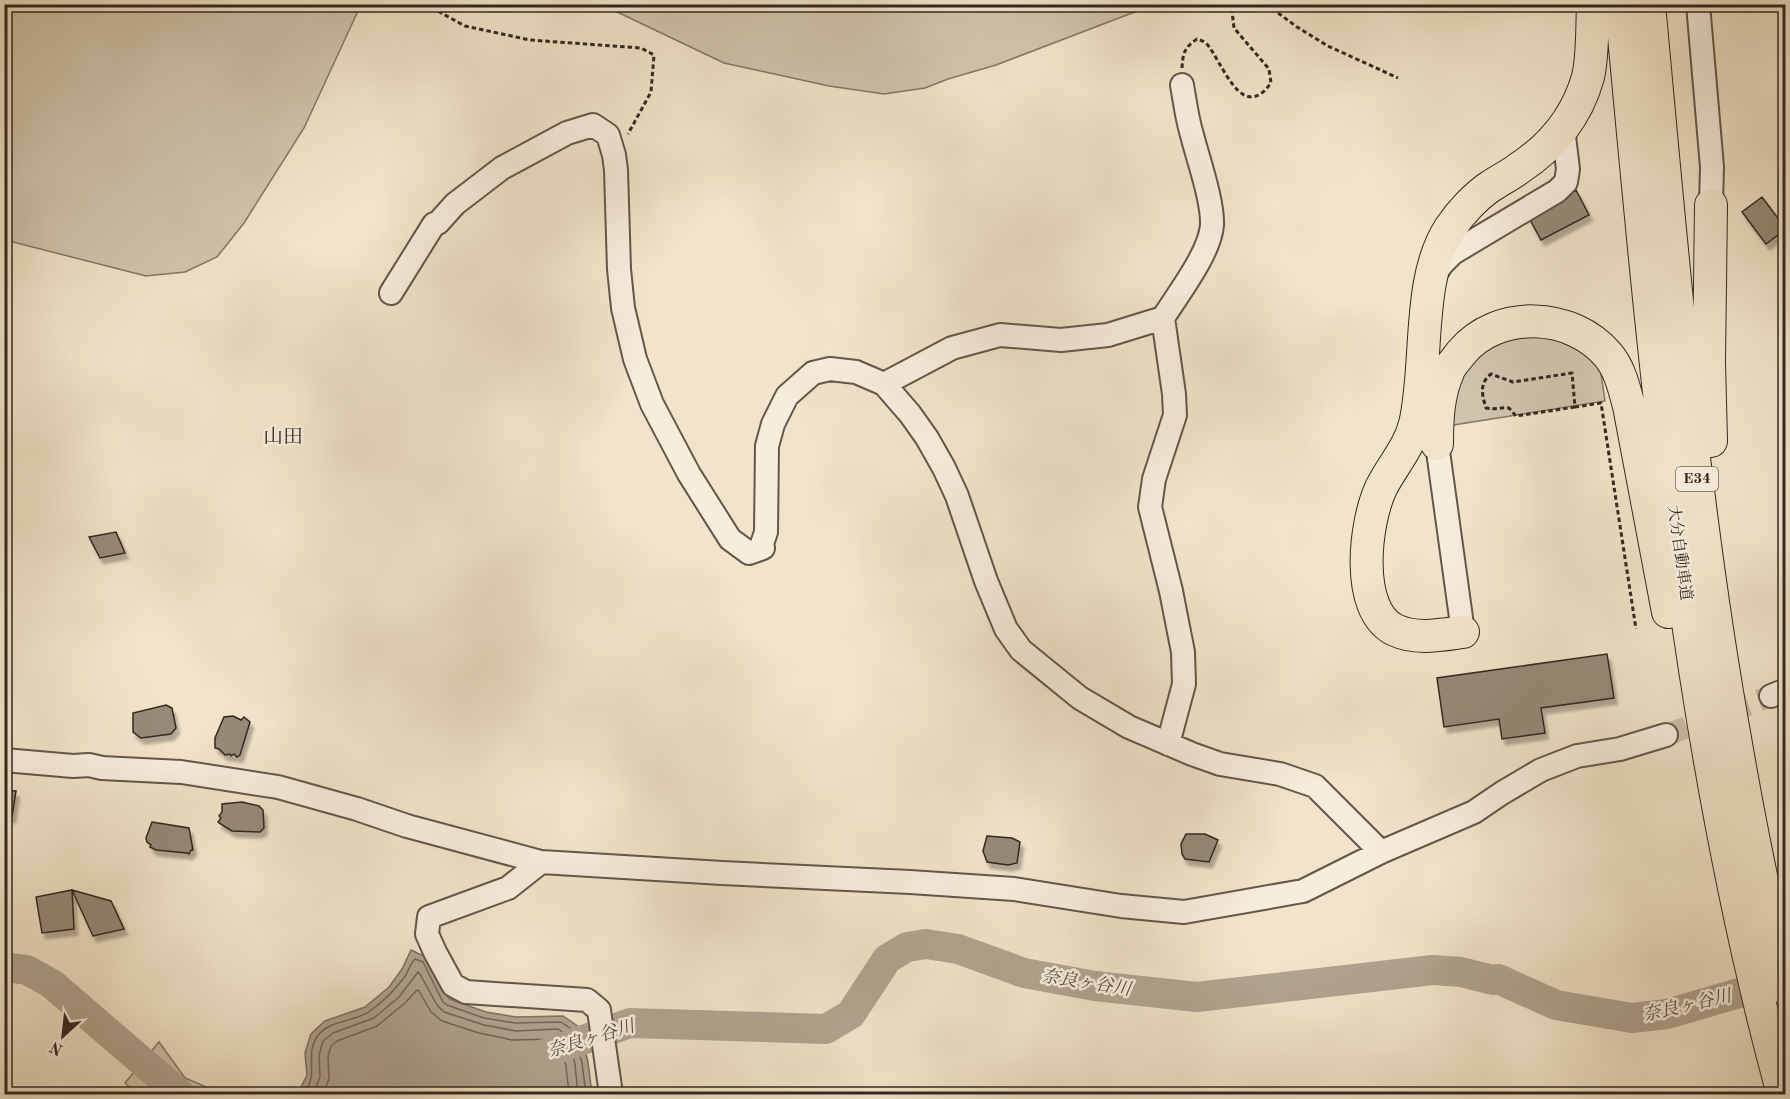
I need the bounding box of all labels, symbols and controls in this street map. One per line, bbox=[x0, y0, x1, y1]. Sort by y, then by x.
district label: 山田 bbox=[263, 426, 303, 448]
road number: E34 bbox=[1676, 467, 1718, 491]
street label: 大分自動車道 bbox=[1664, 504, 1696, 602]
water label: 奈良ヶ谷川 bbox=[1040, 965, 1134, 999]
water label: 奈良ヶ谷川 bbox=[1641, 985, 1735, 1025]
north arrow bbox=[33, 1006, 93, 1066]
water label: 奈良ヶ谷川 bbox=[545, 1015, 639, 1061]
text: N bbox=[47, 1037, 66, 1057]

